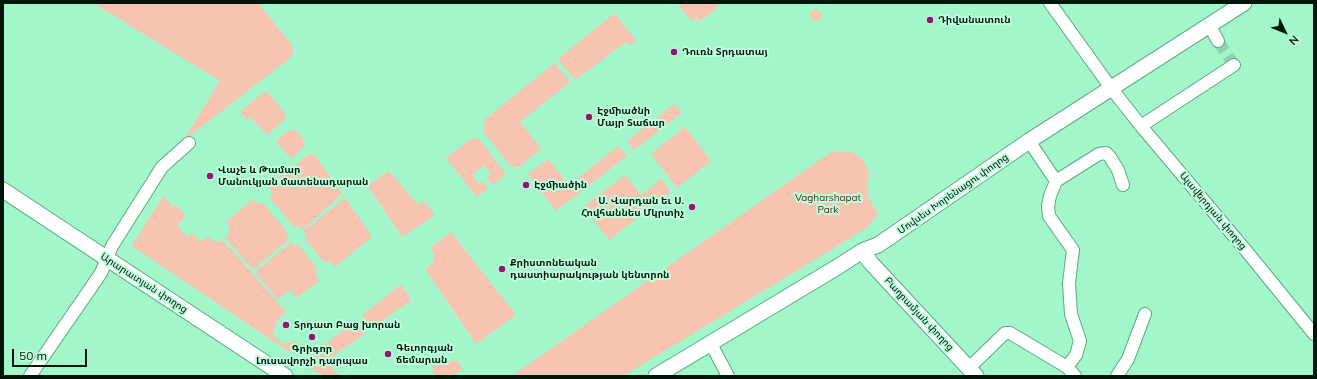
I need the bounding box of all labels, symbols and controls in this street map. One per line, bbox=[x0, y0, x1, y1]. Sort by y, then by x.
north arrow bbox=[1265, 12, 1305, 52]
place label: Դիվանատուն bbox=[938, 14, 1011, 26]
marker: Դիվանատուն bbox=[925, 15, 935, 25]
text: N bbox=[1286, 32, 1302, 48]
place label: Դուռն Տրդատայ bbox=[682, 46, 768, 58]
marker: Դուռն Տրդատայ bbox=[669, 47, 679, 57]
place label: Էջմիածնի Մայր Տաճար bbox=[597, 105, 665, 128]
marker: Էջմիածնի Մայր Տաճար bbox=[584, 112, 594, 122]
street label: Մովսես Խորենացու փողոց bbox=[895, 151, 1011, 237]
place label: Վաչե և Թամար Մանուկյան մատենադարան bbox=[218, 164, 368, 188]
street label: Ալավերդյան փողոց bbox=[1177, 170, 1249, 252]
marker: Վաչե և Թամար Մանուկյան մատենադարան bbox=[205, 171, 215, 181]
place label: Էջմիածին bbox=[534, 179, 587, 191]
marker: Էջմիածին bbox=[521, 180, 531, 190]
park label: Vagharshapat Park bbox=[795, 192, 861, 216]
place label: Ս. Վարդան եւ Ս. Հովհաննես Մկրտիչ bbox=[581, 195, 684, 218]
marker: Ս. Վարդան եւ Ս. Հովհաննես Մկրտիչ bbox=[687, 202, 697, 212]
street label: Արարատյան փողոց bbox=[98, 250, 190, 316]
place label: Քրիստոնեական դաստիարակության կենտրոն bbox=[510, 257, 669, 280]
marker: Քրիստոնեական դաստիարակության կենտրոն bbox=[497, 264, 507, 274]
street label: Բաղրամյան փողոց bbox=[882, 275, 956, 353]
place label: Տրդատ Բաց խորան bbox=[294, 319, 400, 331]
marker: Տրդատ Բաց խորան bbox=[281, 320, 291, 330]
marker: Գրիգոր Լուսավորչի դարպաս bbox=[307, 332, 317, 342]
scale bar bbox=[14, 341, 89, 367]
place label: Գեւորգյան ճեմարան bbox=[396, 342, 453, 366]
place label: Գրիգոր Լուսավորչի դարպաս bbox=[256, 343, 368, 366]
text: 50 m bbox=[19, 348, 47, 363]
marker: Գեւորգյան ճեմարան bbox=[383, 349, 393, 359]

